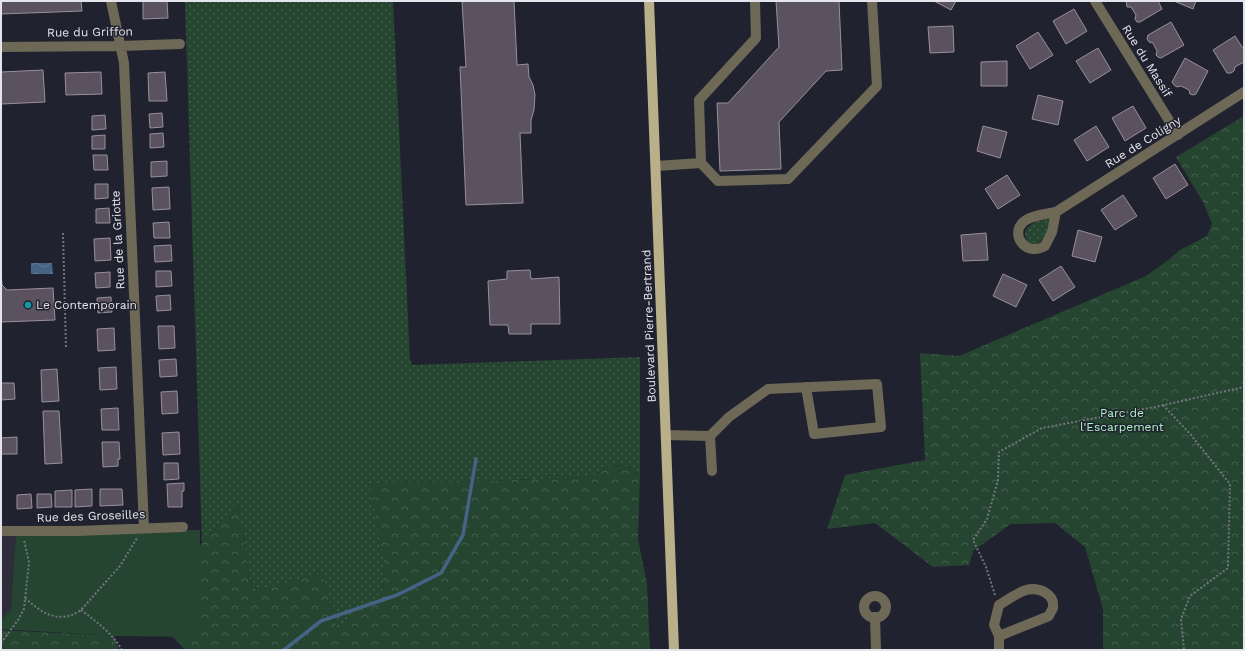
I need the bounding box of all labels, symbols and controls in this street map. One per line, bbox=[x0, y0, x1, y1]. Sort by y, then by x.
street label: Rue du Massif bbox=[1119, 22, 1175, 100]
street label: Rue du Griffon bbox=[47, 24, 133, 40]
street label: Rue de Coligny bbox=[1102, 113, 1184, 171]
street label: Rue de la Griotte bbox=[108, 190, 128, 290]
street label: Boulevard Pierre-Bertrand bbox=[639, 249, 659, 403]
place label: Le Contemporain bbox=[36, 298, 137, 312]
marker: Le Contemporain bbox=[23, 300, 33, 310]
park label: Parc de l'Escarpement bbox=[1080, 406, 1164, 434]
street label: Rue des Groseilles bbox=[36, 507, 146, 525]

